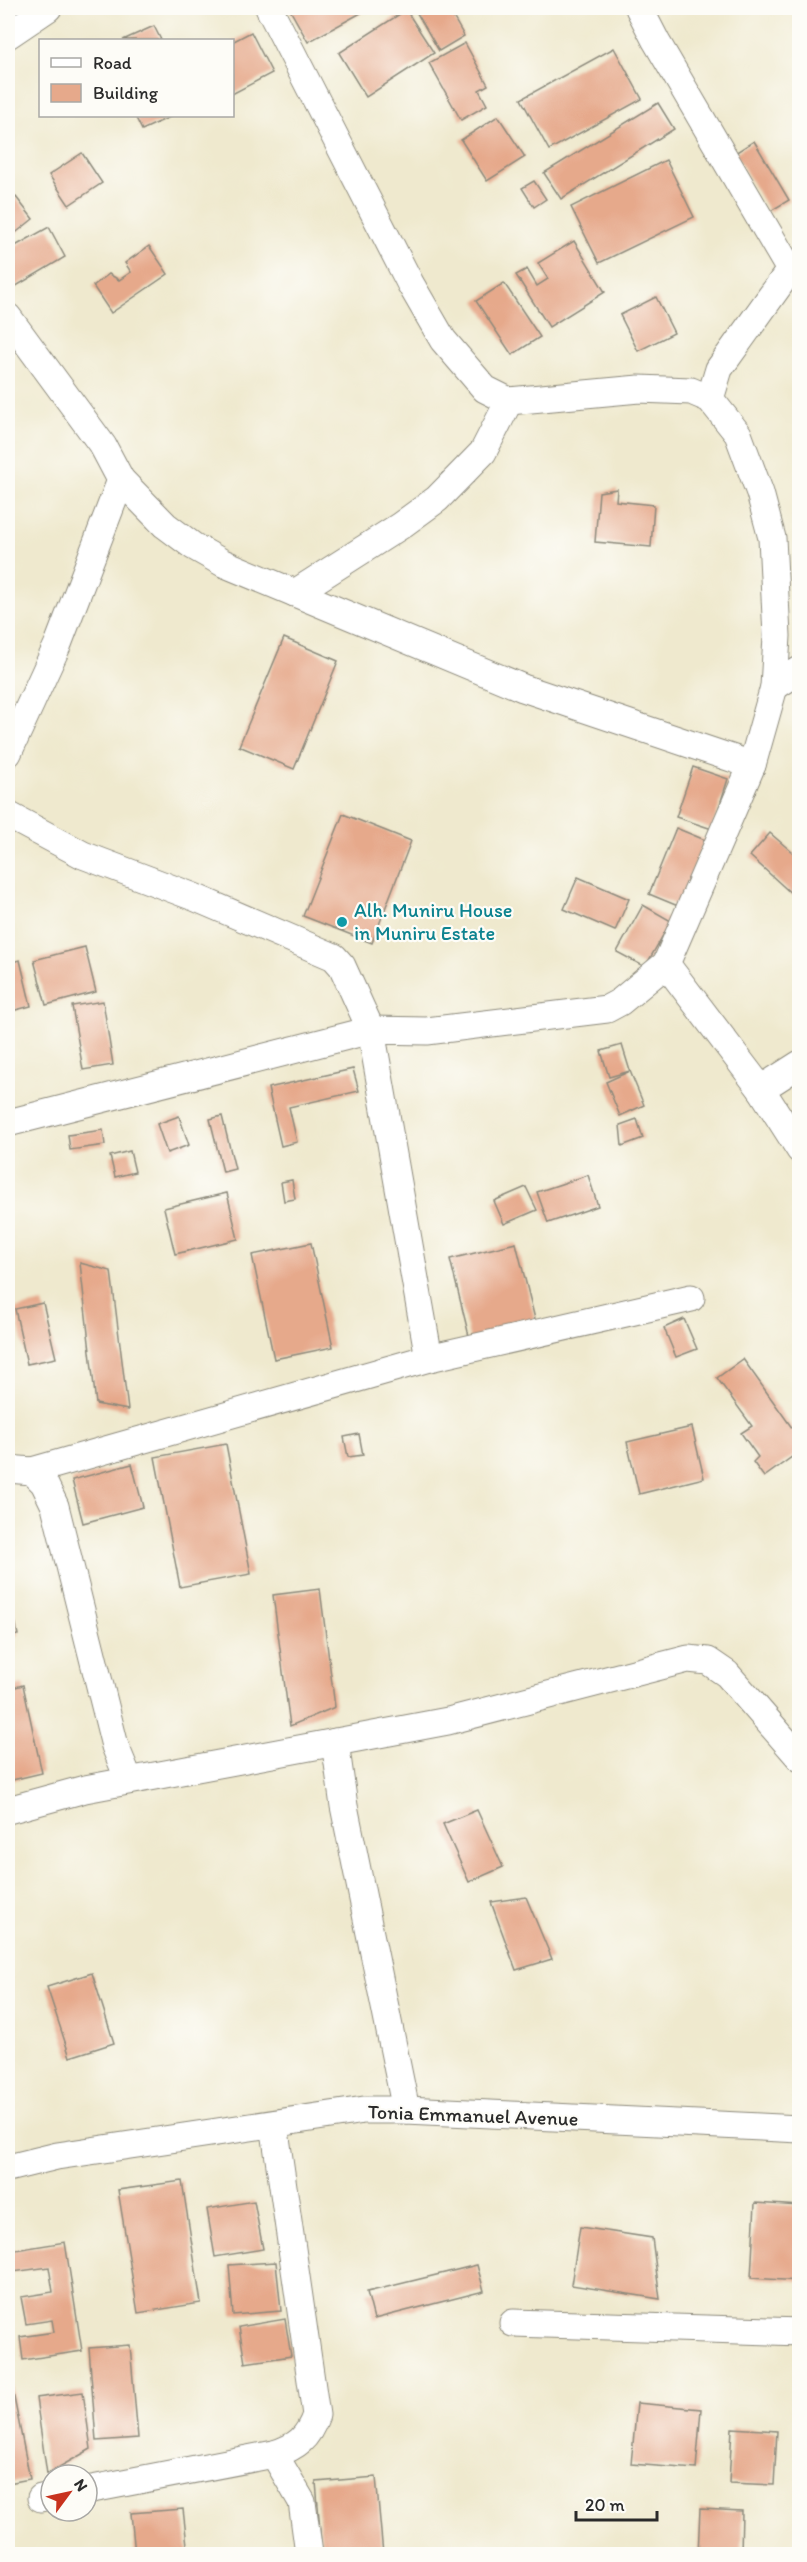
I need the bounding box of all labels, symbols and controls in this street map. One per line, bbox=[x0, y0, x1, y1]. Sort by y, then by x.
legend bbox=[39, 39, 234, 117]
text: Road bbox=[93, 52, 132, 74]
text: Building bbox=[93, 82, 159, 104]
place label: Alh. Muniru House in Muniru Estate bbox=[354, 898, 512, 945]
marker: Alh. Muniru House in Muniru Estate bbox=[335, 915, 349, 929]
street label: Tonia Emmanuel Avenue bbox=[367, 2099, 579, 2131]
north arrow bbox=[39, 2463, 99, 2523]
text: N bbox=[70, 2475, 92, 2495]
scale bar bbox=[576, 2484, 657, 2522]
text: 20 m bbox=[585, 2494, 625, 2516]

